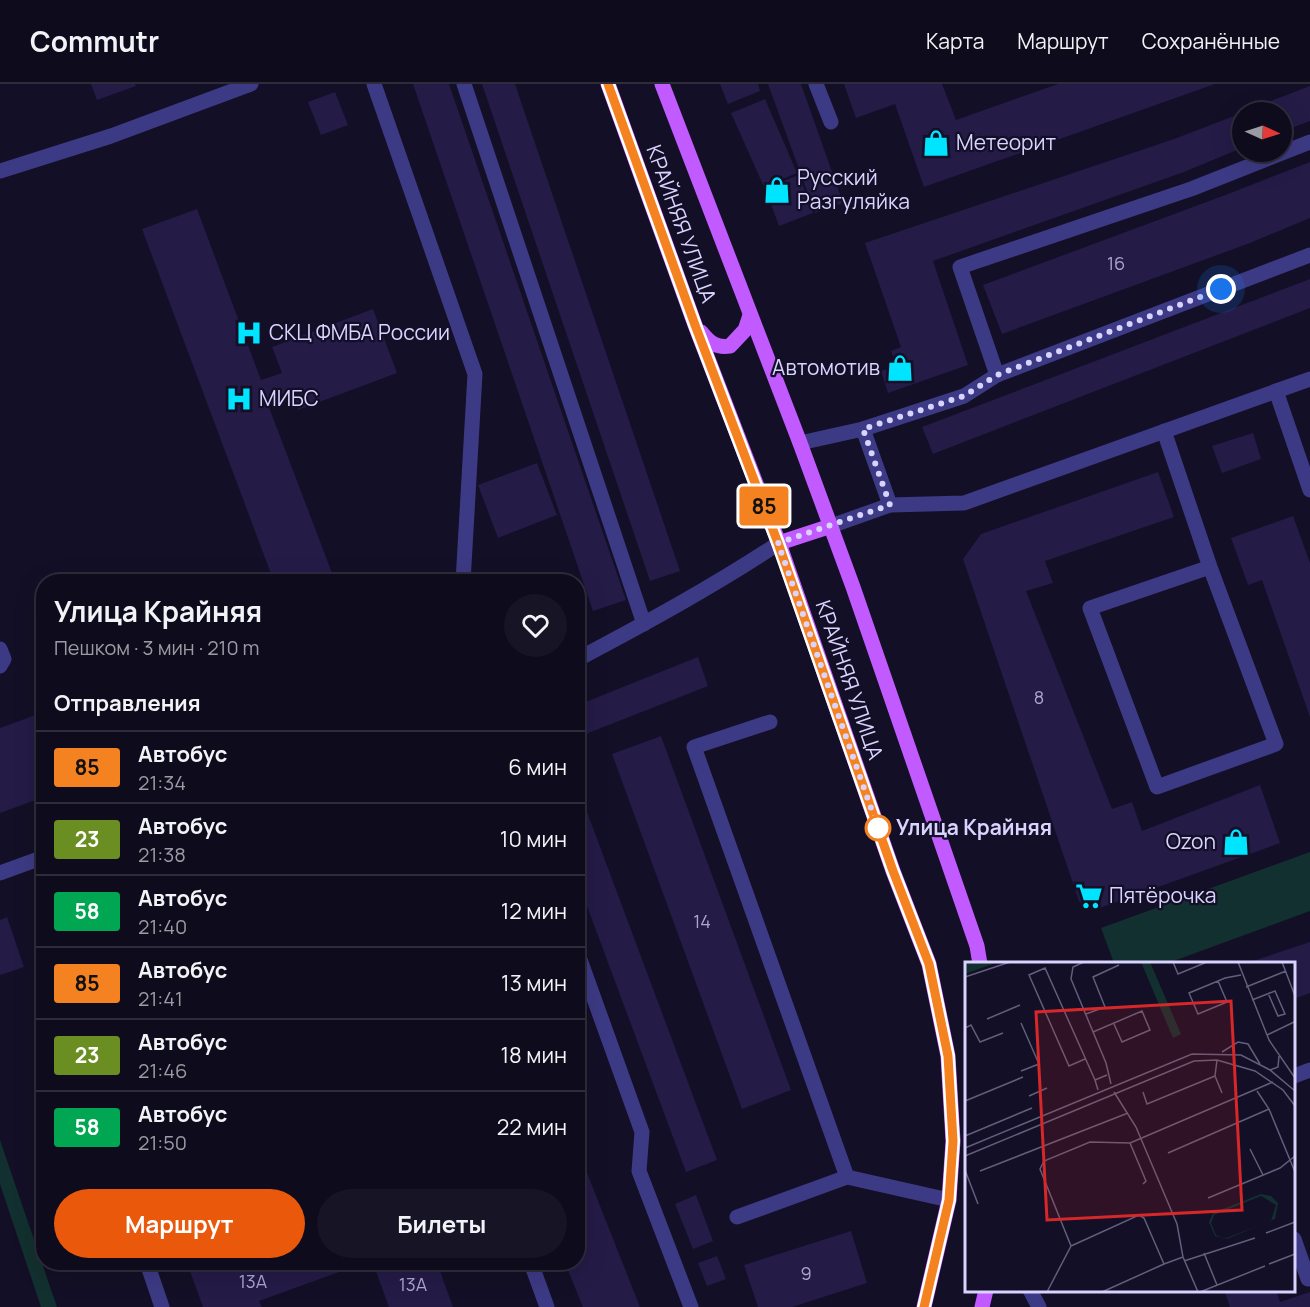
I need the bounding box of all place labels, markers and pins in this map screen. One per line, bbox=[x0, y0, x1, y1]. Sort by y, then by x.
shop icon: Метеорит bbox=[921, 128, 951, 158]
place label: Метеорит bbox=[956, 128, 1056, 156]
place label: Русский Разгуляйка bbox=[797, 163, 910, 215]
shop icon: Русский Разгуляйка bbox=[762, 175, 792, 205]
hospital icon: СКЦ ФМБА России bbox=[234, 318, 264, 348]
place label: СКЦ ФМБА России bbox=[269, 318, 450, 346]
place label: Автомотив bbox=[772, 353, 880, 381]
shop icon: Автомотив bbox=[885, 353, 915, 383]
hospital icon: МИБС bbox=[224, 384, 254, 414]
place label: МИБС bbox=[259, 384, 319, 412]
place label: Улица Крайняя bbox=[896, 813, 1052, 841]
marker: Улица Крайняя bbox=[865, 815, 891, 841]
place label: Ozon bbox=[1166, 827, 1216, 855]
shop icon: Ozon bbox=[1221, 827, 1251, 857]
supermarket icon: Пятёрочка bbox=[1074, 881, 1104, 911]
place label: Пятёрочка bbox=[1109, 881, 1216, 909]

